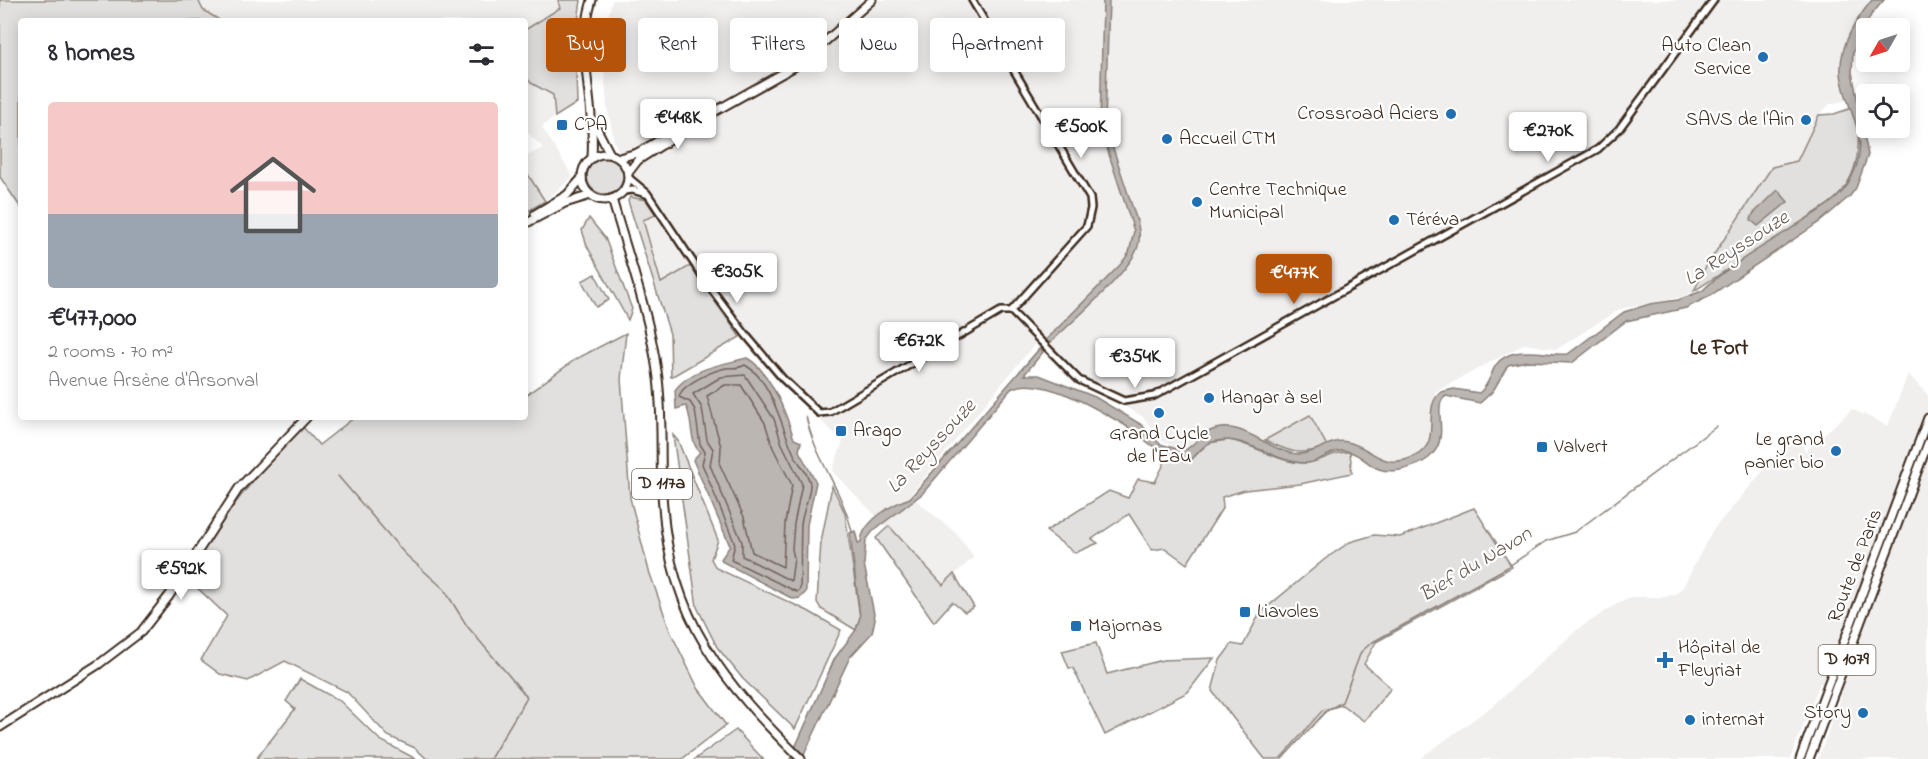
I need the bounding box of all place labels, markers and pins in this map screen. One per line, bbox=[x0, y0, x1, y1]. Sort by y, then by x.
place label: Auto Clean Service bbox=[1661, 32, 1751, 84]
marker: Auto Clean Service bbox=[1756, 50, 1770, 64]
pin: €448K bbox=[636, 99, 720, 150]
place label: Crossroad Aciers bbox=[1297, 100, 1439, 129]
place label: SAVS de l'Ain bbox=[1685, 106, 1794, 135]
marker: Crossroad Aciers bbox=[1444, 107, 1458, 121]
pin: €500K bbox=[1039, 108, 1123, 159]
place label: CPA bbox=[574, 111, 608, 140]
pin: €270K bbox=[1506, 112, 1590, 163]
marker: SAVS de l'Ain bbox=[1799, 113, 1813, 127]
marker: CPA bbox=[555, 118, 569, 132]
place label: Accueil CTM bbox=[1179, 125, 1276, 154]
marker: Accueil CTM bbox=[1160, 132, 1174, 146]
place label: Centre Technique Municipal bbox=[1209, 176, 1347, 228]
marker: Centre Technique Municipal bbox=[1190, 195, 1204, 209]
place label: Téréva bbox=[1406, 206, 1459, 235]
marker: Téréva bbox=[1387, 213, 1401, 227]
pin: €305K bbox=[695, 253, 779, 304]
pin: €477K bbox=[1252, 254, 1336, 305]
pin: €672K bbox=[877, 322, 961, 373]
pin: €354K bbox=[1093, 338, 1177, 389]
place label: Hangar à sel bbox=[1221, 384, 1322, 414]
marker: Hangar à sel bbox=[1202, 391, 1216, 405]
marker: Grand Cycle de l'Eau bbox=[1152, 406, 1166, 420]
place label: Arago bbox=[853, 417, 902, 447]
place label: Grand Cycle de l'Eau bbox=[1109, 420, 1209, 472]
marker: Arago bbox=[834, 424, 848, 438]
place label: Le grand panier bio bbox=[1744, 426, 1824, 478]
place label: Valvert bbox=[1553, 433, 1608, 462]
marker: Valvert bbox=[1535, 440, 1549, 454]
marker: Le grand panier bio bbox=[1829, 444, 1843, 458]
pin: €592K bbox=[139, 550, 223, 601]
place label: Liavoles bbox=[1257, 598, 1319, 627]
marker: Liavoles bbox=[1238, 605, 1252, 619]
place label: Majornas bbox=[1088, 612, 1162, 641]
marker: Majornas bbox=[1069, 619, 1083, 633]
place label: Hôpital de Fleyriat bbox=[1677, 634, 1761, 686]
marker: Hôpital de Fleyriat bbox=[1656, 651, 1674, 669]
place label: Story bbox=[1804, 699, 1851, 728]
place label: internat bbox=[1702, 706, 1765, 735]
marker: Story bbox=[1856, 706, 1870, 720]
marker: internat bbox=[1683, 713, 1697, 727]

